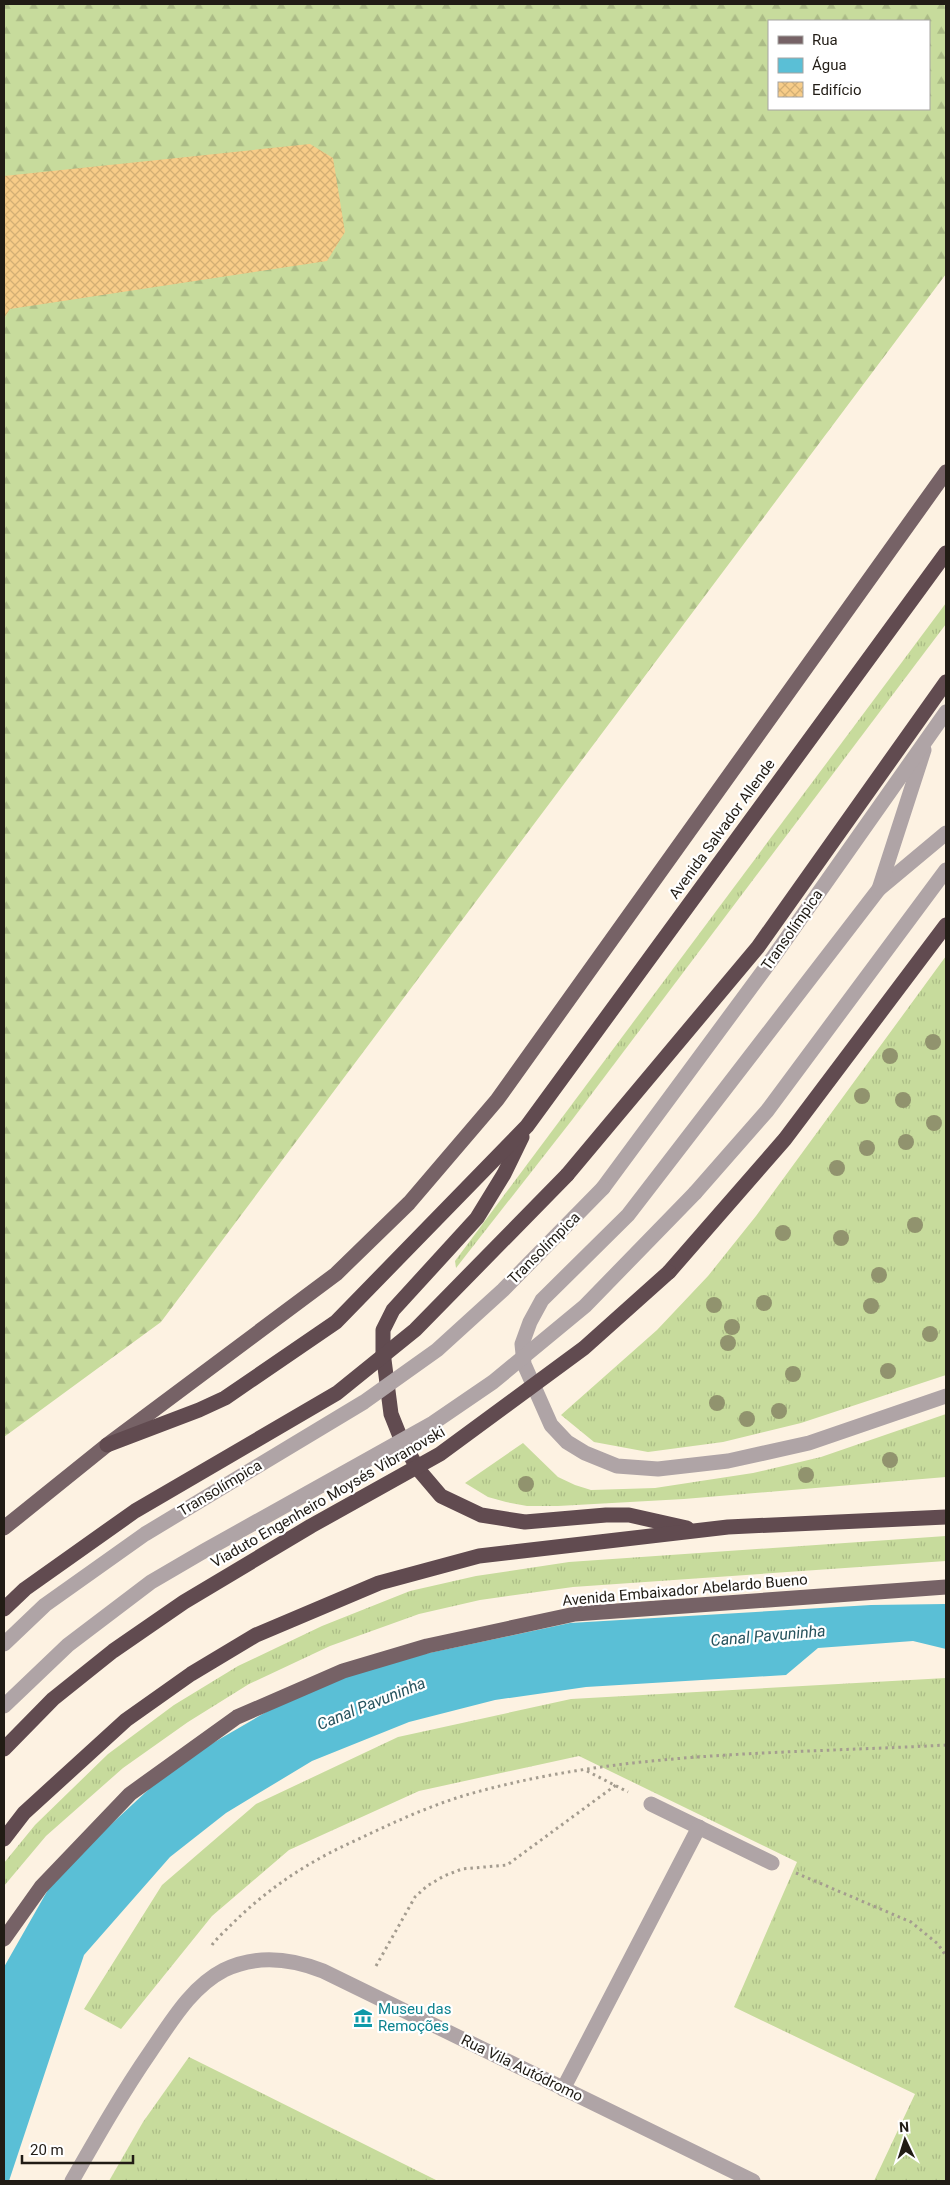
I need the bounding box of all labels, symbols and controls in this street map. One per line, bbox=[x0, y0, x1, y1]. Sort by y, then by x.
legend bbox=[768, 20, 930, 110]
text: Rua bbox=[812, 31, 838, 49]
text: Água bbox=[812, 56, 847, 74]
text: Edifício bbox=[812, 81, 861, 99]
street label: Avenida Salvador Allende bbox=[665, 756, 779, 902]
street label: Transolímpica bbox=[758, 886, 826, 974]
street label: Transolímpica bbox=[504, 1208, 584, 1288]
street label: Viaduto Engenheiro Moysés Vibranovski bbox=[208, 1422, 448, 1572]
street label: Transolímpica bbox=[175, 1456, 265, 1520]
street label: Avenida Embaixador Abelardo Bueno bbox=[562, 1570, 808, 1610]
water label: Canal Pavuninha bbox=[710, 1621, 826, 1650]
water label: Canal Pavuninha bbox=[314, 1673, 428, 1734]
place label: Museu das Remoções bbox=[378, 2000, 451, 2035]
museum icon: Museu das Remoções bbox=[352, 2007, 374, 2029]
street label: Rua Vila Autódromo bbox=[458, 2031, 586, 2105]
north arrow bbox=[880, 2115, 930, 2165]
text: N bbox=[899, 2119, 910, 2135]
scale bar bbox=[22, 2132, 134, 2164]
text: 20 m bbox=[30, 2141, 64, 2159]

